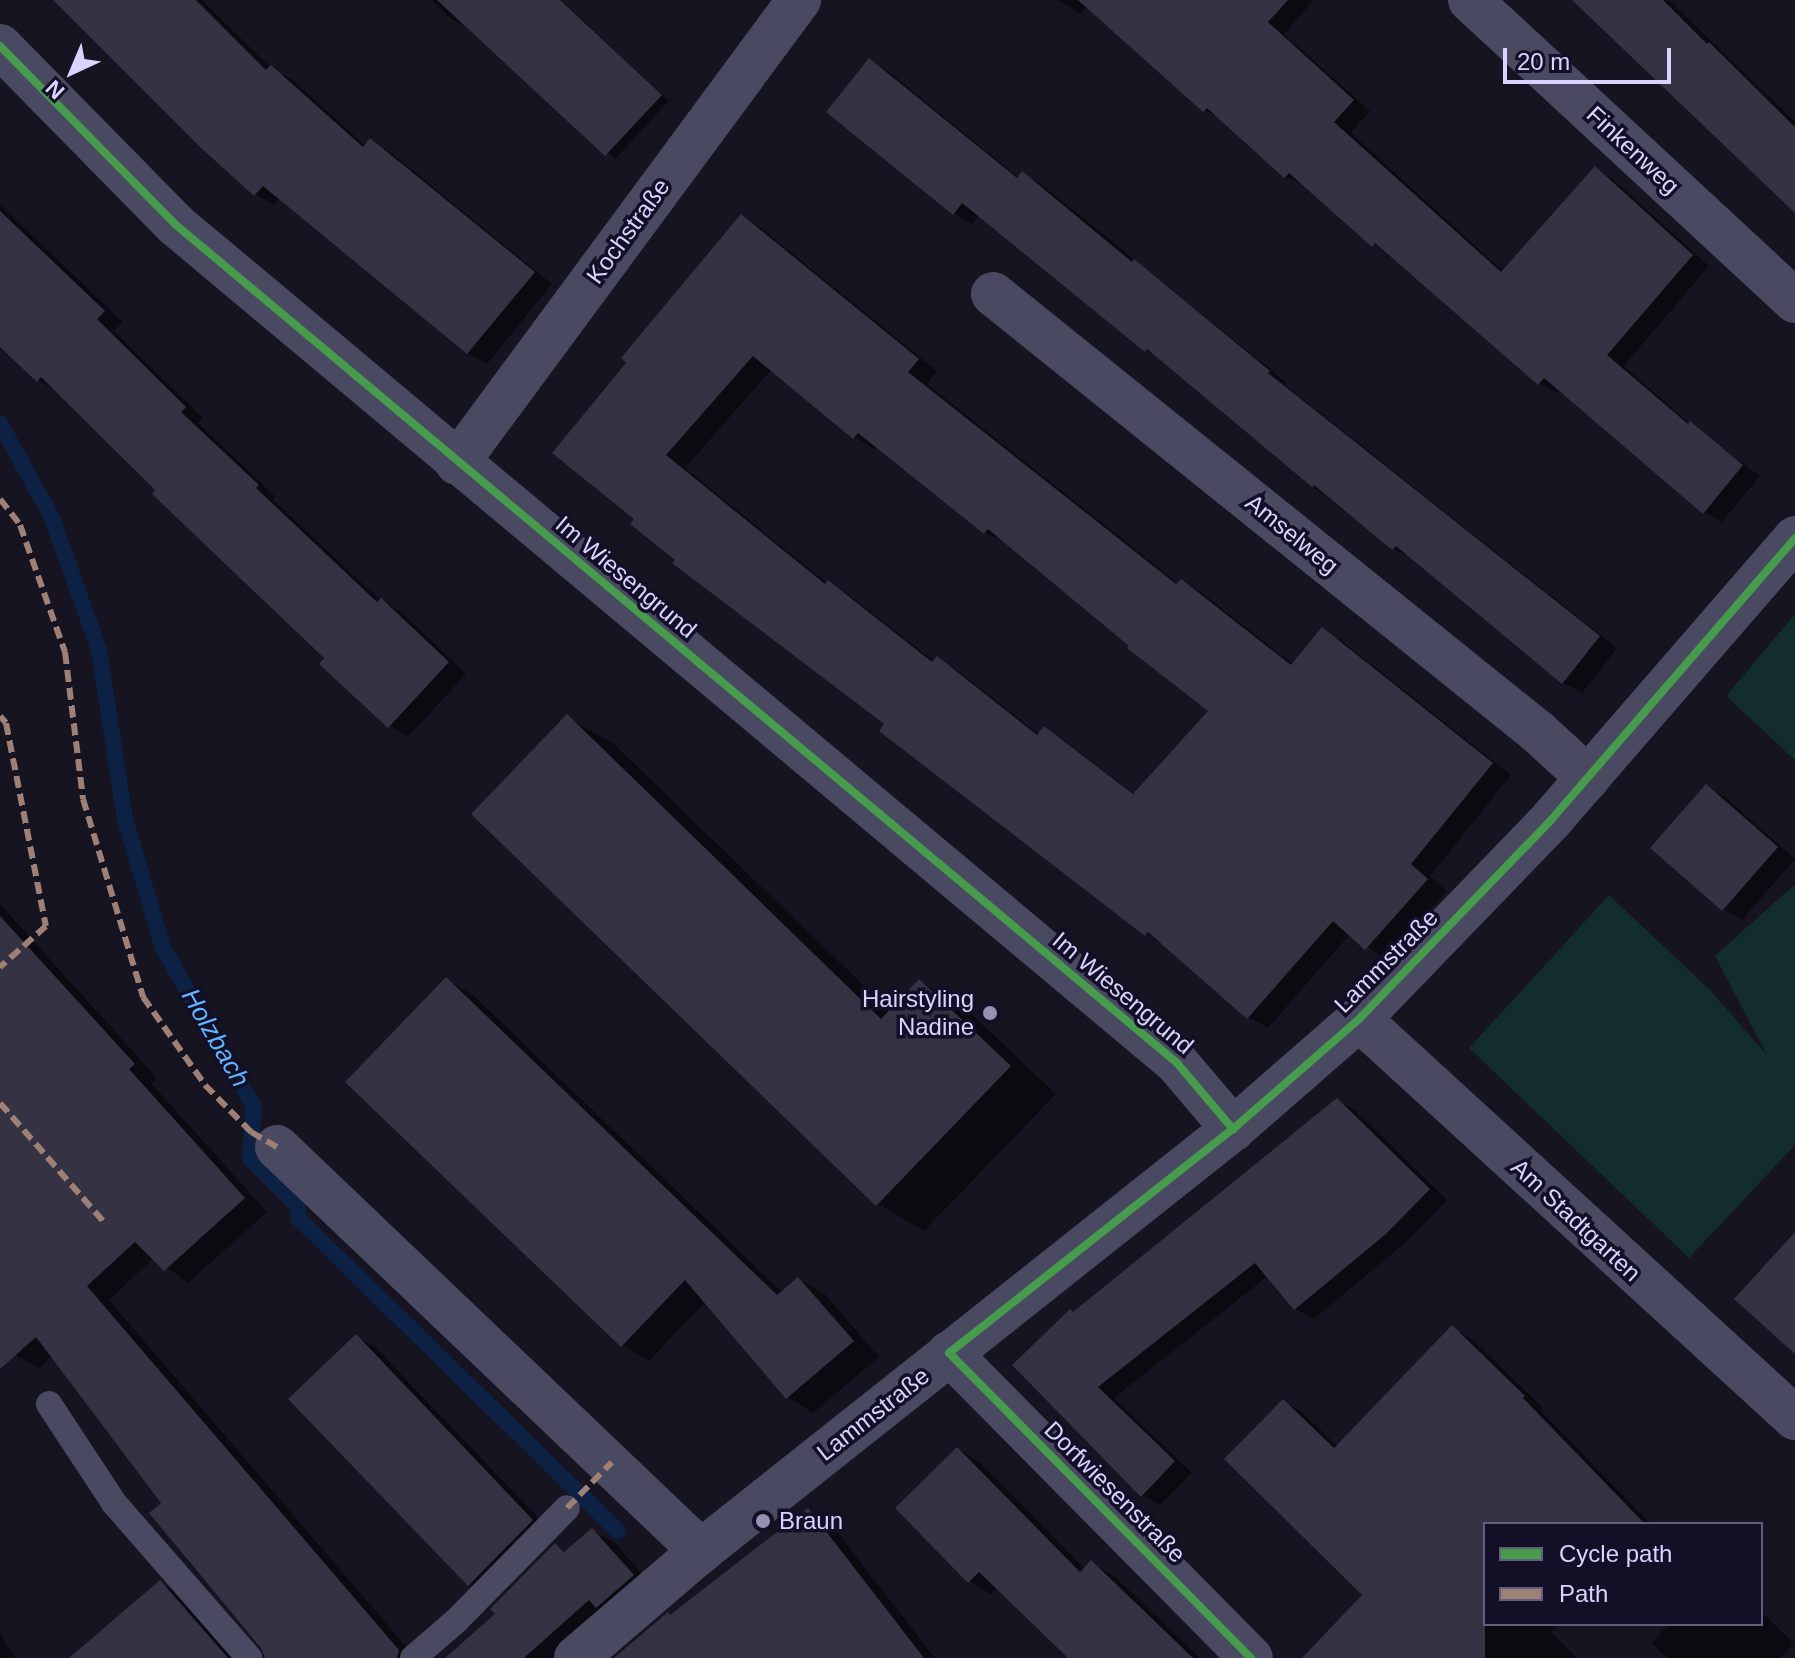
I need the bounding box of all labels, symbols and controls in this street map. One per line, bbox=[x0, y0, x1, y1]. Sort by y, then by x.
north arrow bbox=[32, 32, 112, 112]
scale bar bbox=[1507, 32, 1675, 82]
text: 20 m bbox=[1517, 48, 1570, 75]
text: N bbox=[41, 75, 69, 104]
street label: Finkenweg bbox=[1581, 100, 1685, 200]
street label: Kochstraße bbox=[580, 173, 676, 289]
street label: Amselweg bbox=[1240, 488, 1344, 580]
street label: Im Wiesengrund bbox=[550, 510, 702, 644]
street label: Lammstraße bbox=[1328, 903, 1444, 1019]
street label: Im Wiesengrund bbox=[1047, 926, 1199, 1060]
water label: Holzbach bbox=[174, 983, 256, 1093]
place label: Hairstyling Nadine bbox=[862, 985, 974, 1041]
marker: Hairstyling Nadine bbox=[981, 1004, 999, 1022]
street label: Am Stadtgarten bbox=[1505, 1153, 1647, 1287]
street label: Lammstraße bbox=[811, 1361, 935, 1467]
street label: Dorfwiesenstraße bbox=[1038, 1415, 1192, 1569]
place label: Braun bbox=[779, 1507, 843, 1535]
marker: Braun bbox=[754, 1512, 772, 1530]
legend bbox=[1483, 1522, 1763, 1626]
text: Cycle path bbox=[1559, 1540, 1672, 1567]
text: Path bbox=[1559, 1580, 1608, 1607]

